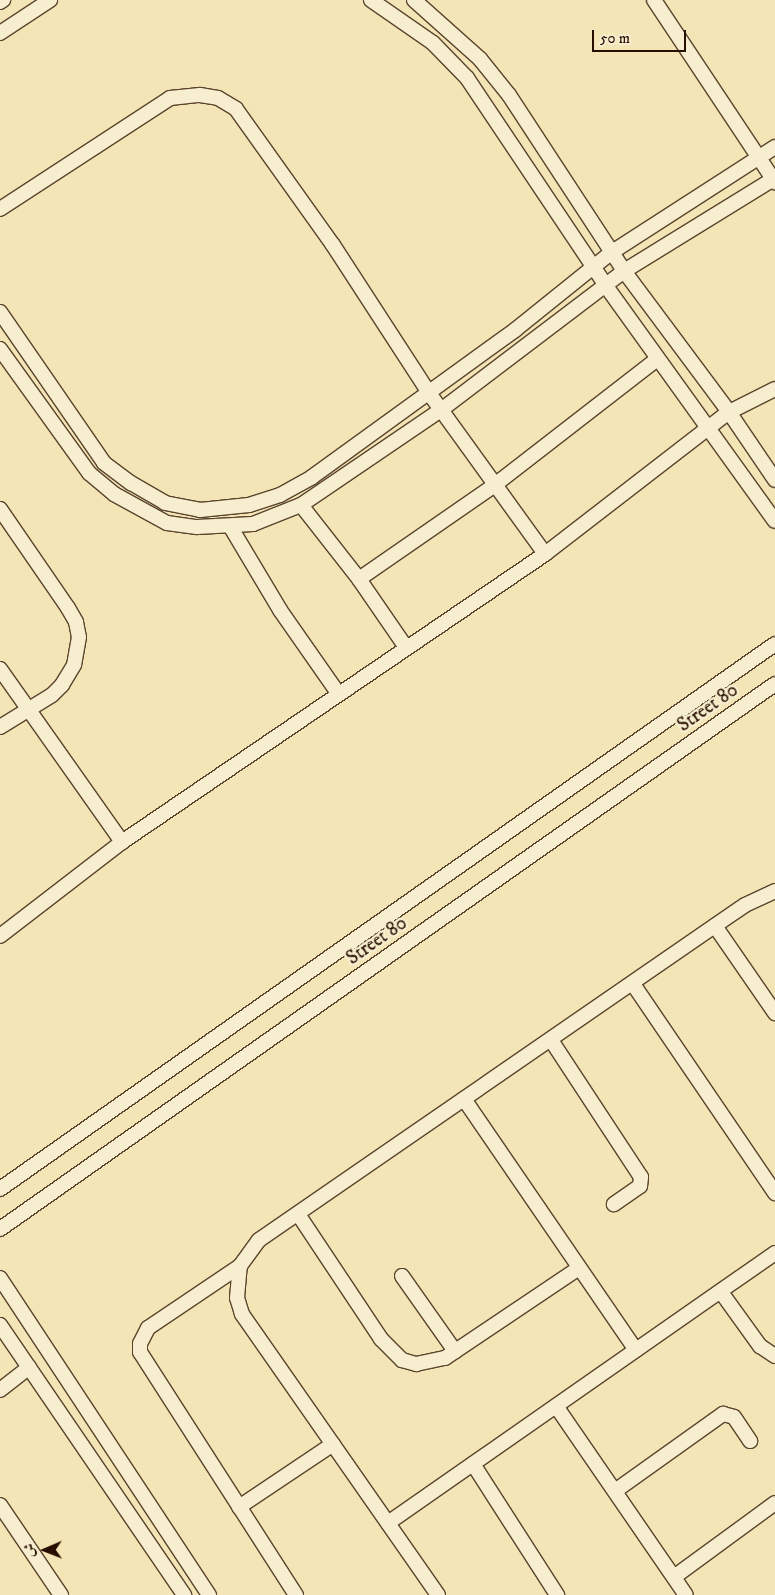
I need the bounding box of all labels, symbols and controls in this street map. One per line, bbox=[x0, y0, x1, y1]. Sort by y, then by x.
scale bar bbox=[595, 20, 689, 52]
text: 50 m bbox=[600, 29, 630, 48]
street label: Street 80 bbox=[673, 679, 743, 737]
street label: Street 80 bbox=[342, 912, 412, 970]
north arrow bbox=[20, 1525, 70, 1575]
text: ش bbox=[21, 1543, 39, 1557]

